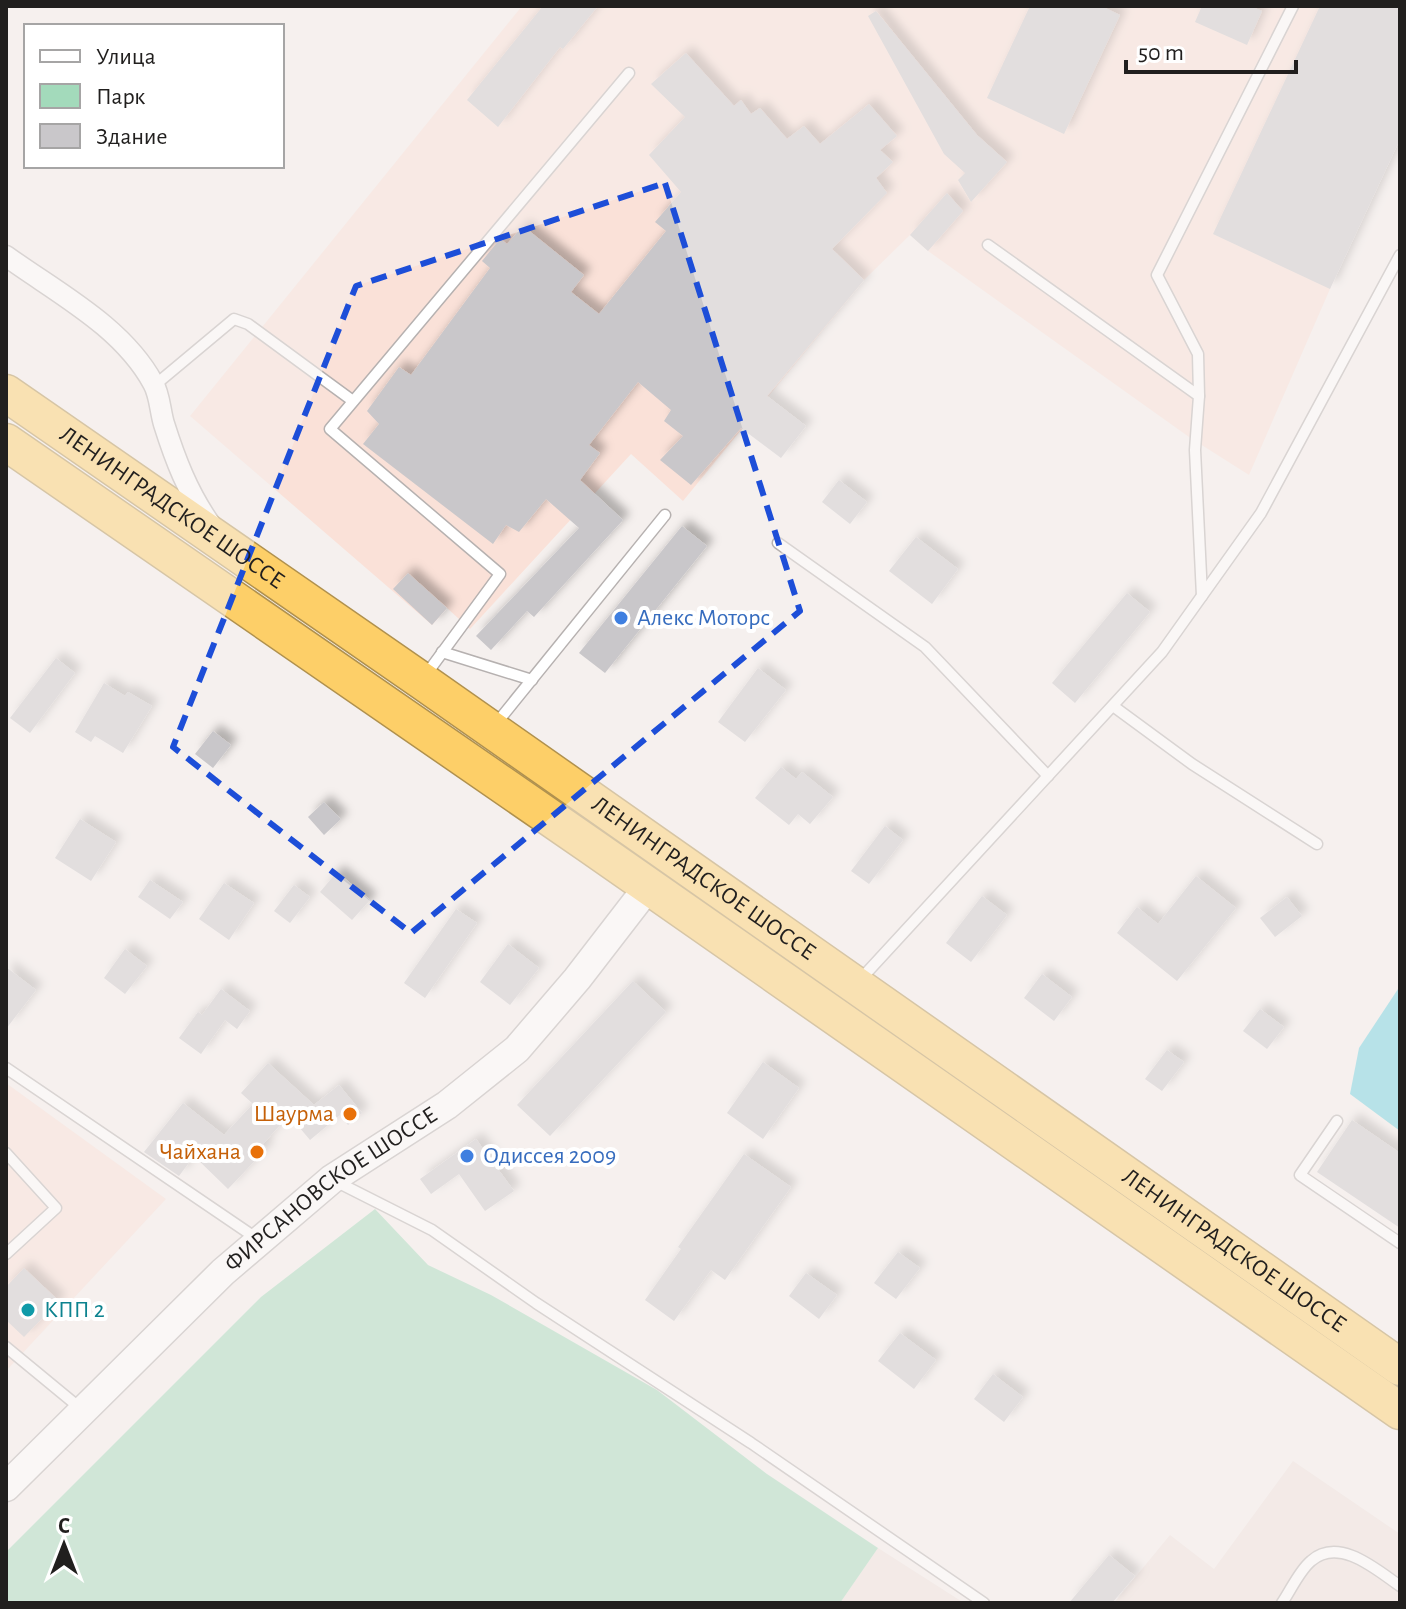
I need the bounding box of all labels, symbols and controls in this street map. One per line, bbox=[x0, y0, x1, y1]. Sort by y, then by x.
legend bbox=[24, 24, 284, 168]
scale bar bbox=[1126, 24, 1296, 74]
text: 50 m bbox=[1138, 41, 1184, 65]
text: Улица bbox=[96, 45, 156, 69]
text: Парк bbox=[96, 85, 145, 109]
text: Здание bbox=[96, 125, 167, 149]
street label: ЛЕНИНГРАДСКОЕ ШОССЕ bbox=[55, 422, 289, 594]
place label: Алекс Моторс bbox=[637, 606, 770, 630]
marker: Алекс Моторс bbox=[612, 609, 630, 627]
street label: ЛЕНИНГРАДСКОЕ ШОССЕ bbox=[587, 792, 820, 965]
street label: ФИРСАНОВСКОЕ ШОССЕ bbox=[220, 1102, 442, 1277]
place label: Шаурма bbox=[254, 1102, 334, 1126]
marker: Шаурма bbox=[341, 1105, 359, 1123]
place label: Чайхана bbox=[159, 1140, 241, 1164]
marker: Чайхана bbox=[248, 1143, 266, 1161]
place label: Одиссея 2009 bbox=[483, 1144, 616, 1168]
marker: Одиссея 2009 bbox=[458, 1147, 476, 1165]
street label: ЛЕНИНГРАДСКОЕ ШОССЕ bbox=[1118, 1164, 1350, 1337]
place label: КПП 2 bbox=[44, 1298, 105, 1322]
marker: КПП 2 bbox=[19, 1301, 37, 1319]
north arrow bbox=[24, 1505, 104, 1585]
text: С bbox=[58, 1515, 70, 1537]

